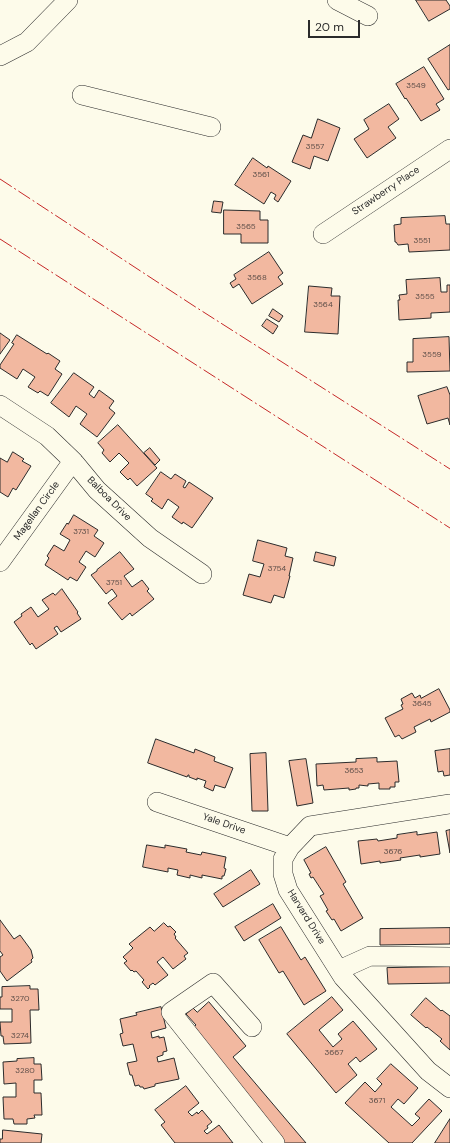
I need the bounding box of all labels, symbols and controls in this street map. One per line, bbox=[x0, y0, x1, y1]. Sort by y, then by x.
scale bar bbox=[310, 12, 362, 38]
text: 20 m bbox=[315, 19, 344, 35]
house number: 3549 bbox=[406, 81, 426, 91]
house number: 3557 bbox=[306, 142, 324, 152]
street label: Strawberry Place bbox=[350, 164, 422, 218]
house number: 3561 bbox=[252, 170, 270, 180]
house number: 3565 bbox=[236, 222, 256, 232]
house number: 3551 bbox=[414, 236, 430, 246]
house number: 3568 bbox=[247, 273, 267, 283]
house number: 3555 bbox=[415, 292, 435, 302]
house number: 3564 bbox=[313, 300, 333, 310]
house number: 3559 bbox=[422, 350, 442, 360]
street label: Balboa Drive bbox=[84, 474, 134, 524]
street label: Magellan Circle bbox=[12, 479, 62, 543]
house number: 3731 bbox=[73, 527, 89, 537]
house number: 3754 bbox=[268, 564, 286, 574]
house number: 3751 bbox=[106, 578, 122, 588]
house number: 3645 bbox=[412, 699, 432, 709]
house number: 3653 bbox=[344, 766, 364, 776]
street label: Yale Drive bbox=[201, 811, 247, 837]
house number: 3676 bbox=[384, 847, 402, 857]
street label: Harvard Drive bbox=[284, 887, 328, 947]
house number: 3270 bbox=[11, 994, 29, 1004]
house number: 3274 bbox=[11, 1031, 29, 1041]
house number: 3667 bbox=[325, 1048, 343, 1058]
house number: 3280 bbox=[15, 1066, 35, 1076]
house number: 3671 bbox=[369, 1096, 385, 1106]

